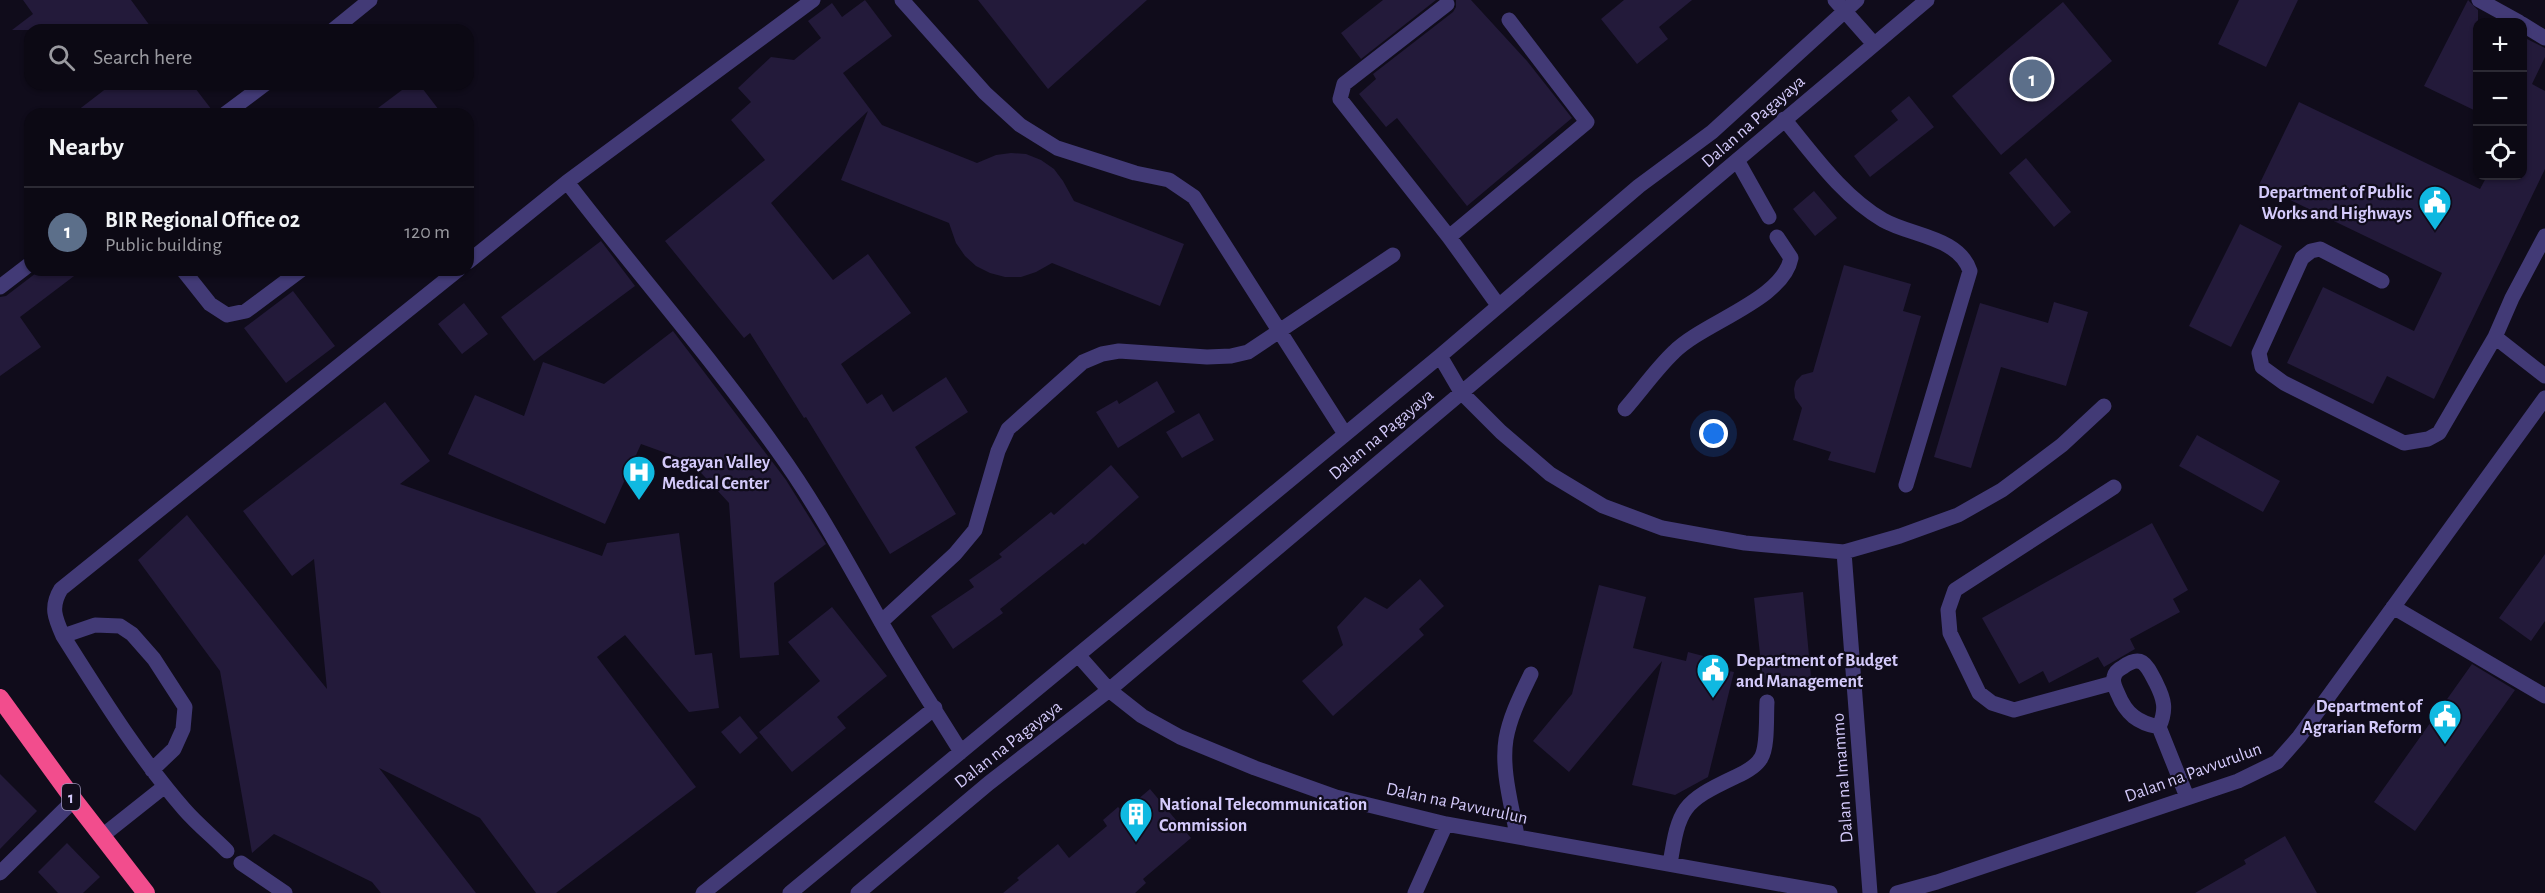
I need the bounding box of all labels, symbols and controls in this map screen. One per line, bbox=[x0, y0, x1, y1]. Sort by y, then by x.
map controls bbox=[2473, 18, 2527, 180]
button: + bbox=[2473, 18, 2527, 72]
search box bbox=[24, 24, 474, 90]
icon: search bbox=[45, 41, 78, 74]
text: Search here bbox=[93, 46, 192, 68]
pin: 1 bbox=[2012, 56, 2052, 101]
street label: Dalan na Pagayaya bbox=[1699, 72, 1809, 171]
button: − bbox=[2473, 72, 2527, 126]
button: locate bbox=[2473, 126, 2527, 180]
text: Nearby bbox=[48, 134, 124, 160]
place label: Department of Public Works and Highways bbox=[2258, 184, 2412, 223]
public building icon: Department of Public Works and Highways bbox=[2417, 184, 2453, 231]
text: BIR Regional Office 02 bbox=[105, 209, 300, 231]
text: 1 bbox=[64, 222, 71, 242]
text: 120 m bbox=[404, 222, 450, 242]
text: Public building bbox=[105, 235, 222, 255]
street label: Dalan na Pagayaya bbox=[1326, 386, 1437, 484]
your location bbox=[1699, 419, 1728, 448]
hospital icon: Cagayan Valley Medical Center bbox=[621, 454, 657, 501]
place label: Cagayan Valley Medical Center bbox=[662, 454, 771, 493]
public building icon: Department of Budget and Management bbox=[1695, 652, 1731, 699]
place label: Department of Budget and Management bbox=[1736, 652, 1898, 691]
street label: Dalan na Pagayaya bbox=[952, 698, 1066, 792]
place label: Department of Agrarian Reform bbox=[2302, 698, 2424, 737]
public building icon: Department of Agrarian Reform bbox=[2427, 698, 2463, 745]
street label: Dalan na Imammo bbox=[1829, 712, 1857, 843]
street label: Dalan na Pavvurulun bbox=[2122, 740, 2264, 806]
street label: Dalan na Pavvurulun bbox=[1384, 780, 1529, 828]
road number: 1 bbox=[62, 784, 80, 810]
building icon: National Telecommunication Commission bbox=[1118, 796, 1154, 843]
place label: National Telecommunication Commission bbox=[1159, 796, 1367, 835]

